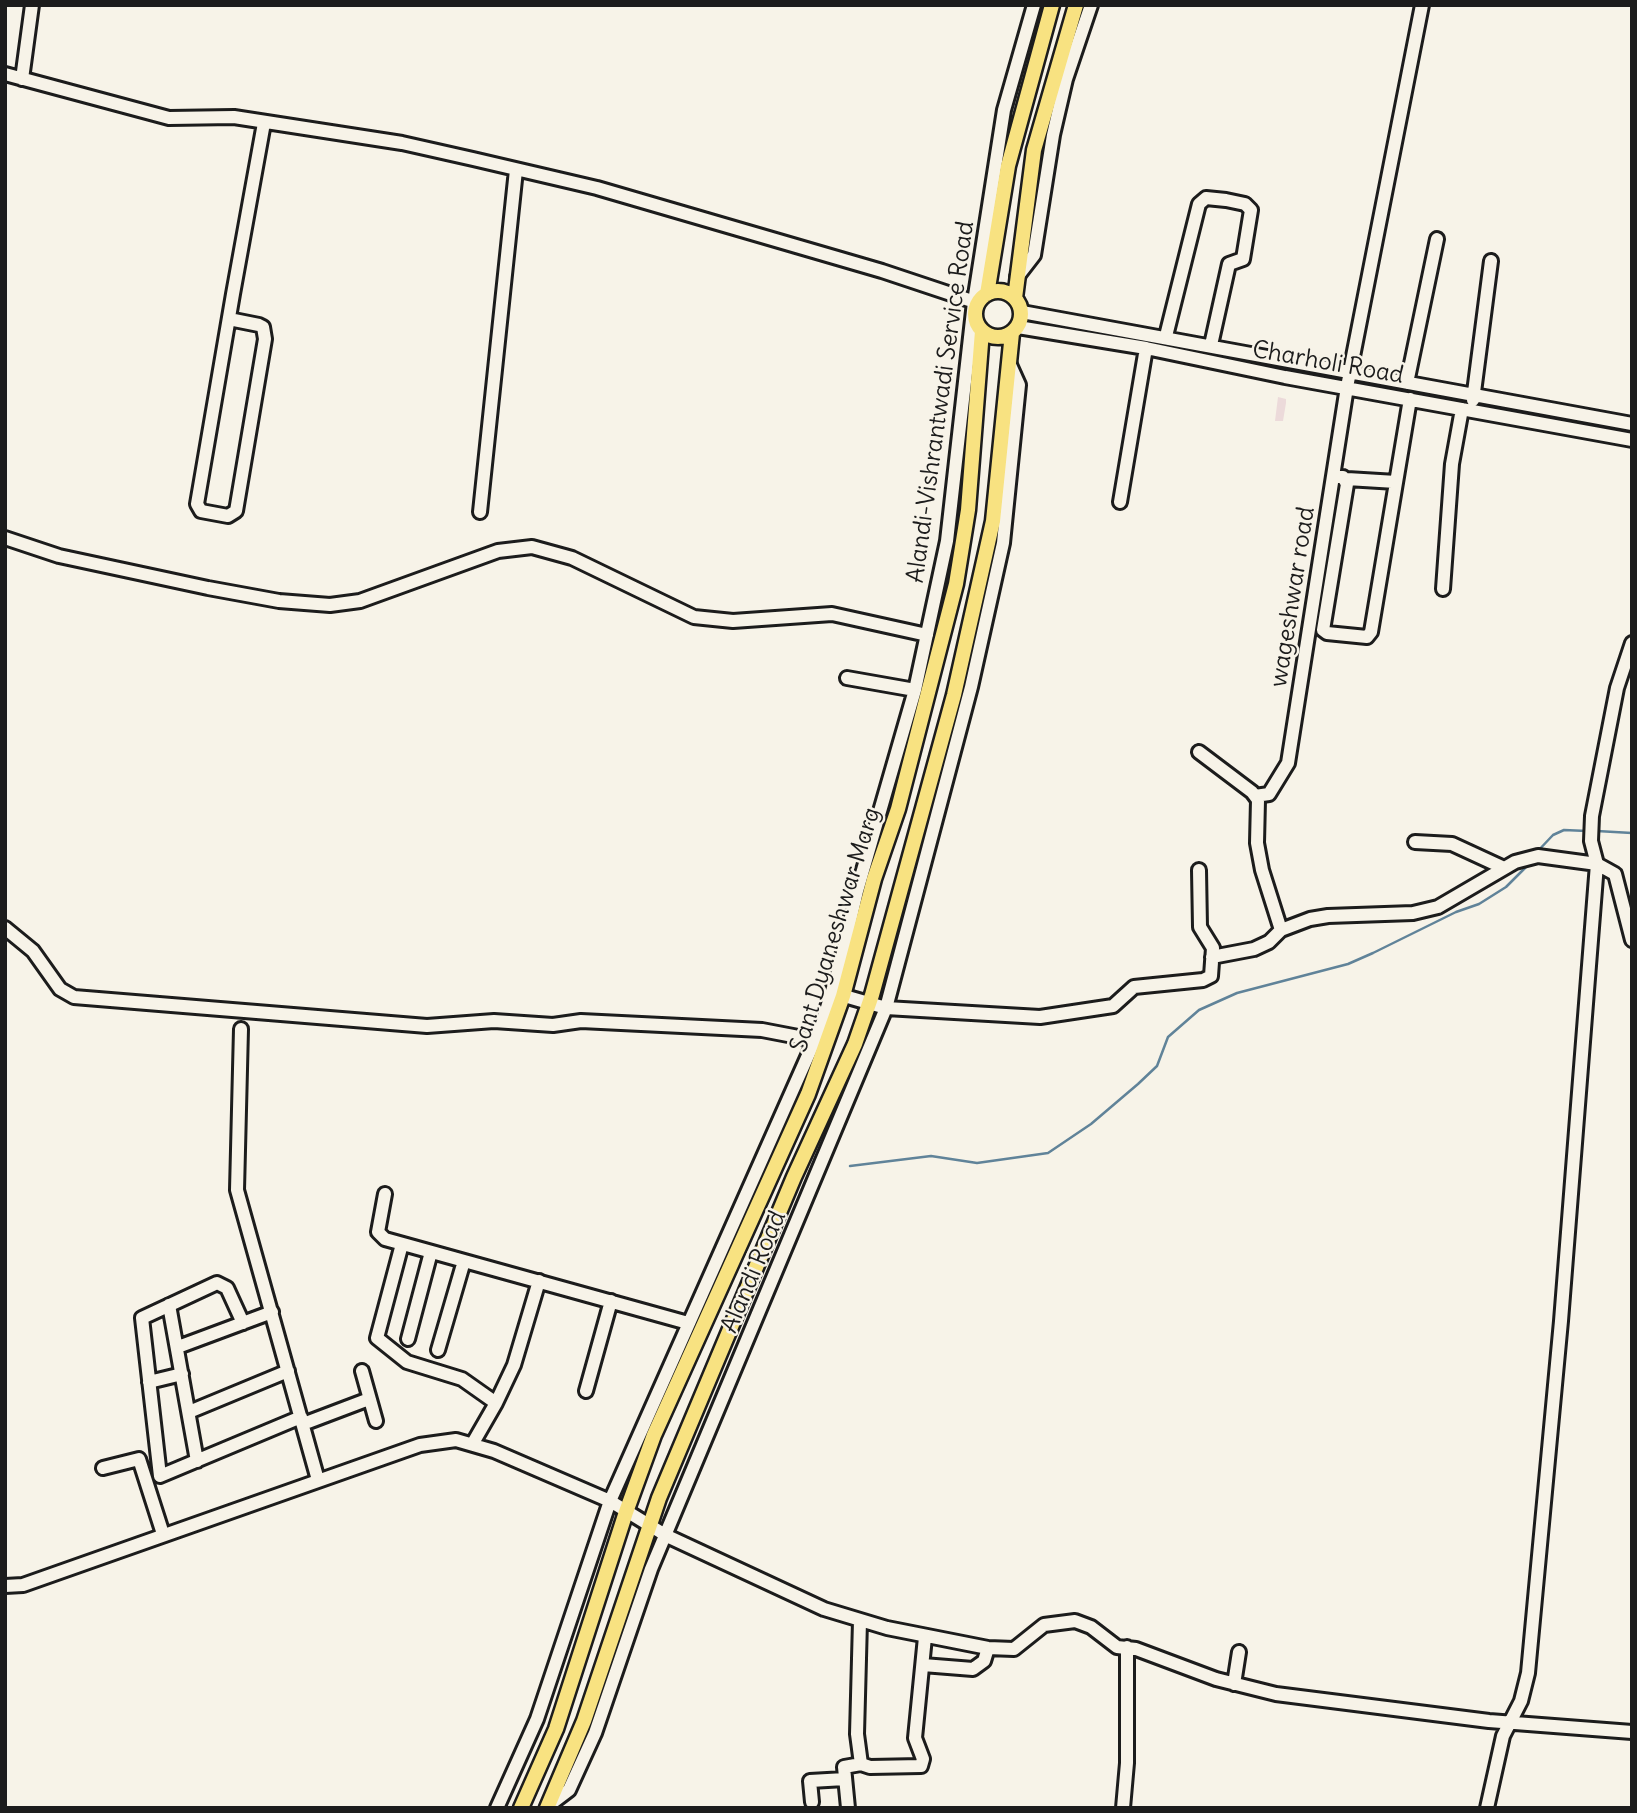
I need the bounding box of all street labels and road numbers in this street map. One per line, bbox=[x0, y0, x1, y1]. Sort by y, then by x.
street label: Alandi-Vishrantwadi Service Road bbox=[901, 219, 981, 585]
street label: Charholi Road bbox=[1250, 336, 1406, 390]
street label: wageshwar road bbox=[1265, 505, 1321, 689]
street label: Sant Dyaneshwar Marg bbox=[785, 804, 887, 1056]
street label: Alandi Road bbox=[715, 1207, 793, 1337]

